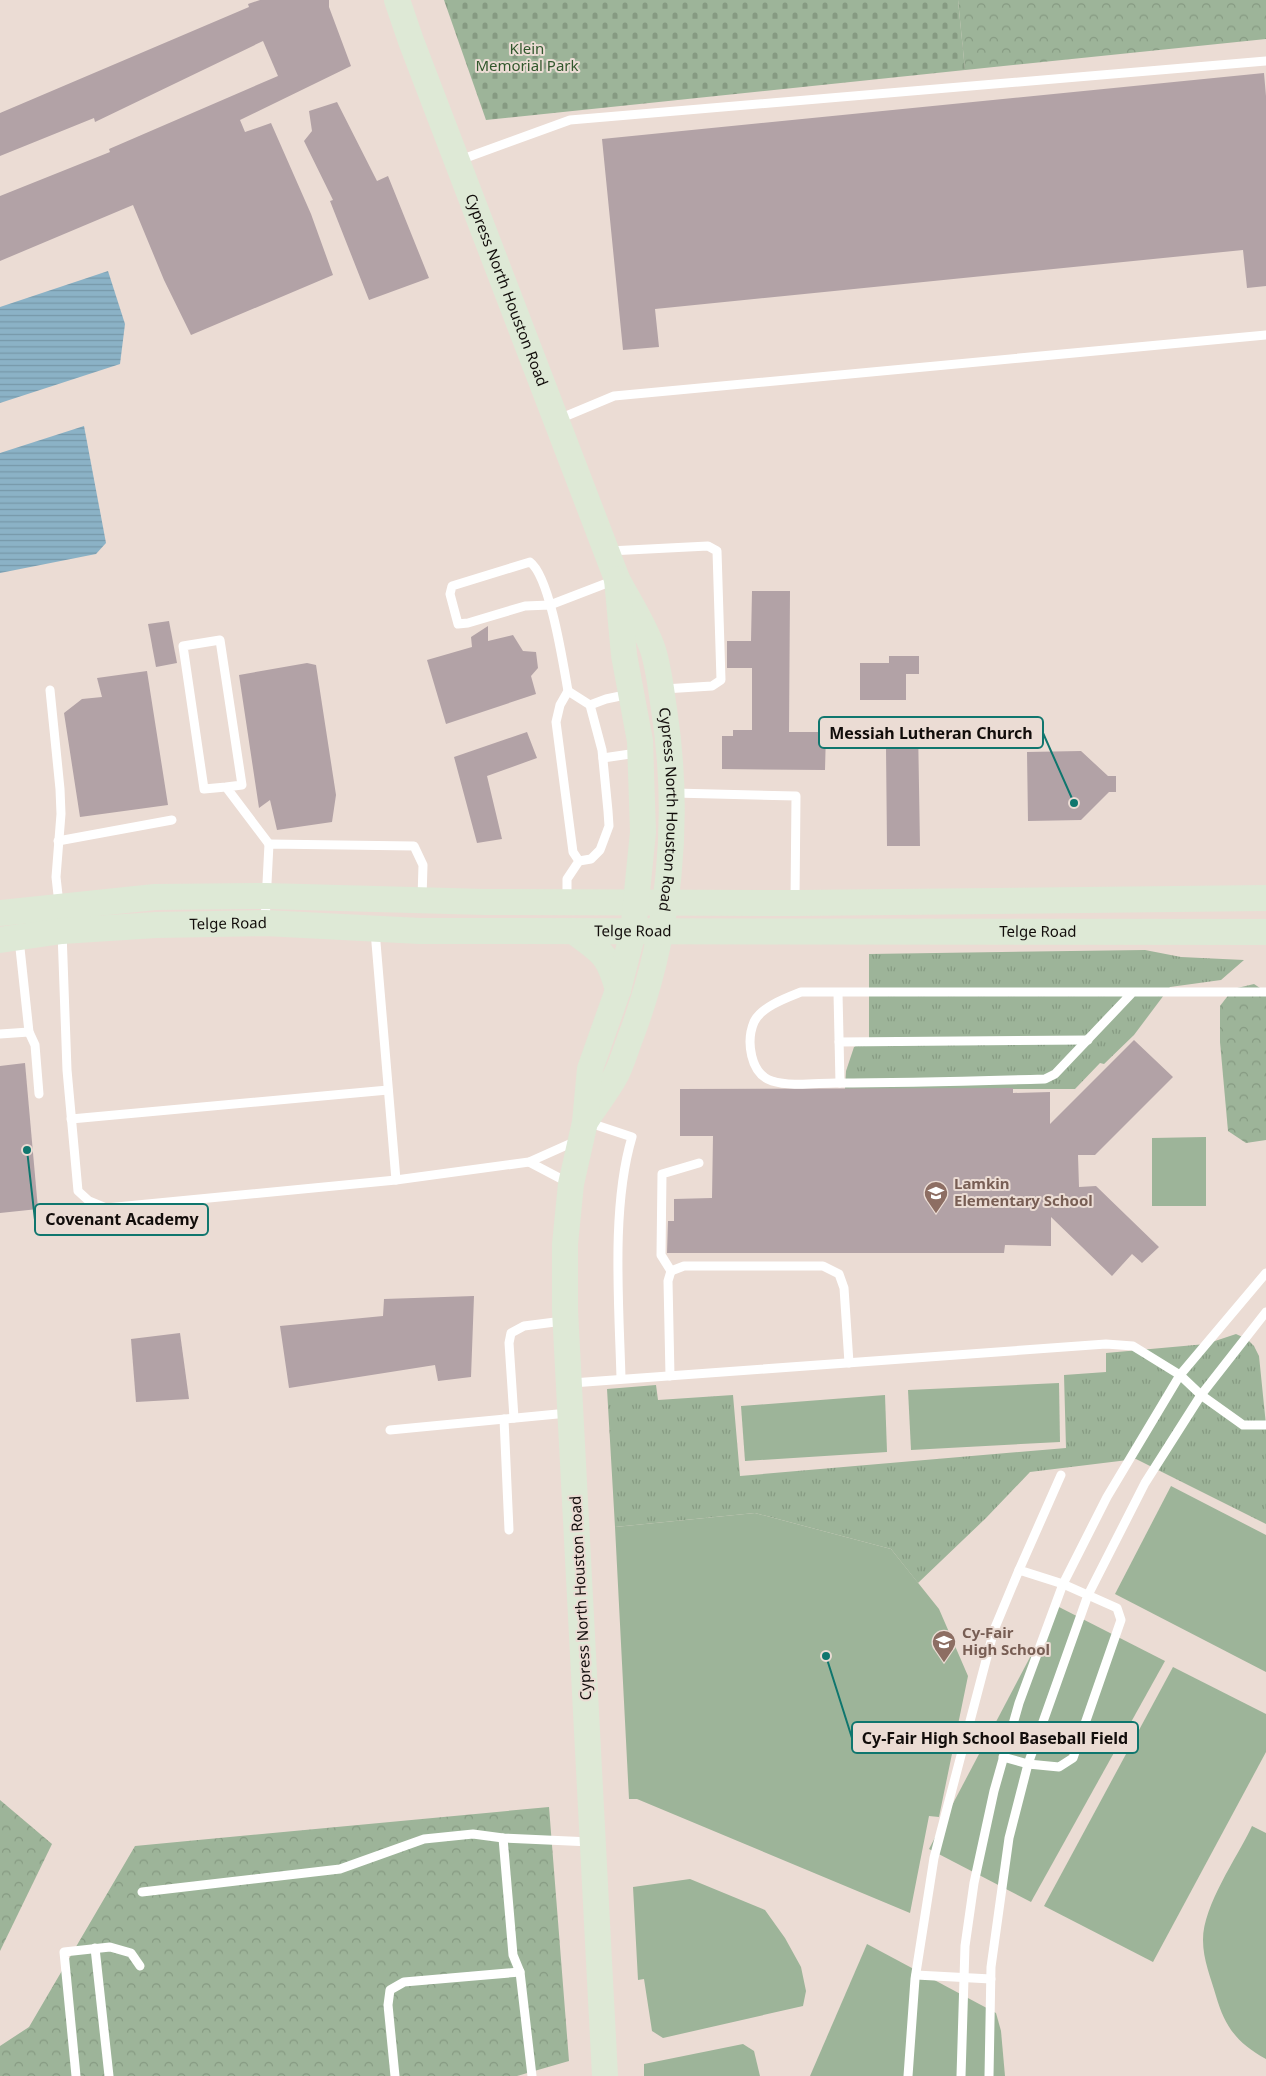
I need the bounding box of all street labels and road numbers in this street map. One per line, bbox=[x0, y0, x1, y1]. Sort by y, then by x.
street label: Cypress North Houston Road bbox=[461, 190, 553, 389]
street label: Cypress North Houston Road bbox=[655, 706, 683, 913]
street label: Telge Road bbox=[189, 912, 267, 933]
street label: Telge Road bbox=[594, 920, 672, 940]
street label: Telge Road bbox=[999, 921, 1077, 941]
street label: Cypress North Houston Road bbox=[565, 1495, 595, 1701]

